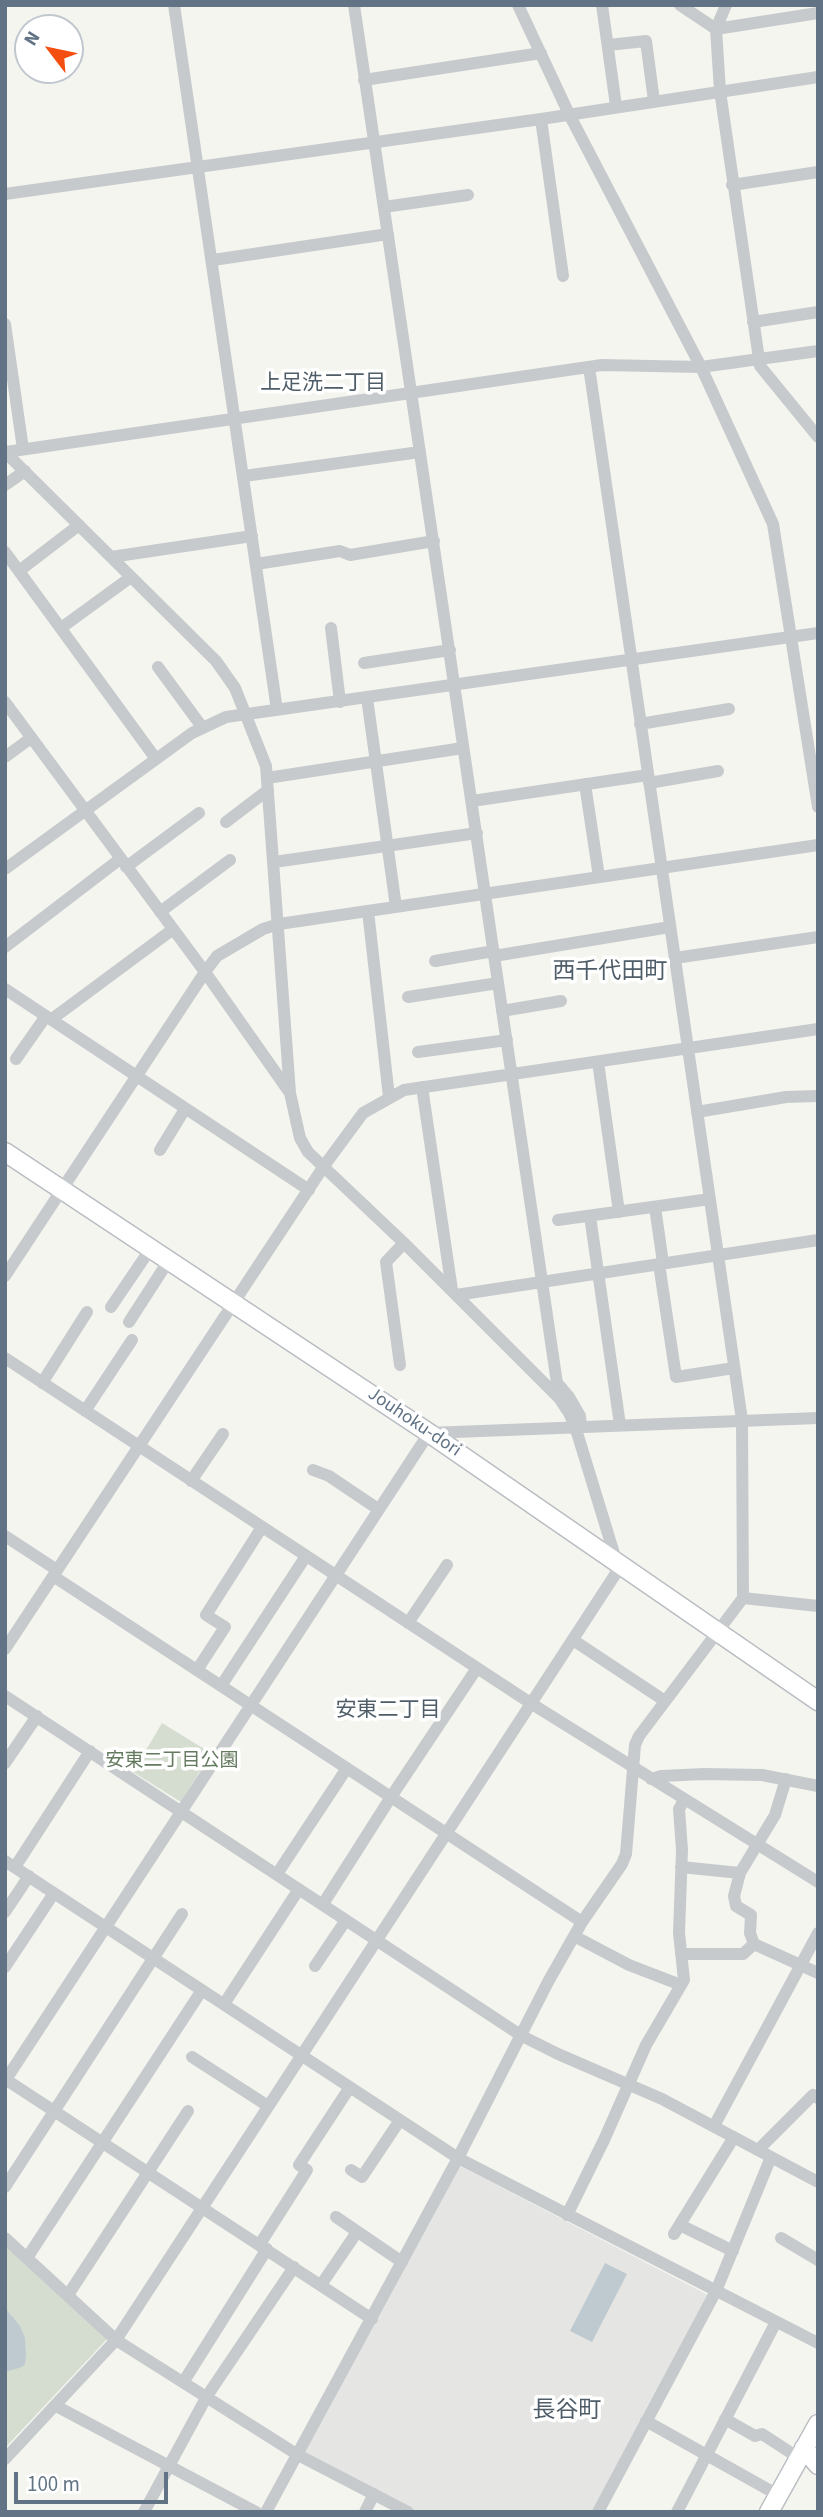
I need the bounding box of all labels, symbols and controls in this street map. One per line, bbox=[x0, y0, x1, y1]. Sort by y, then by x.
north arrow bbox=[14, 14, 84, 84]
text: N bbox=[18, 26, 47, 51]
district label: 上足洗二丁目 bbox=[260, 371, 386, 397]
district label: 西千代田町 bbox=[553, 959, 667, 987]
street label: Jouhoku-dori bbox=[363, 1383, 465, 1463]
district label: 安東二丁目 bbox=[336, 1698, 440, 1724]
park label: 安東二丁目公園 bbox=[106, 1751, 238, 1773]
district label: 長谷町 bbox=[533, 2398, 601, 2426]
scale bar bbox=[18, 2458, 172, 2502]
text: 100 m bbox=[27, 2469, 80, 2499]

